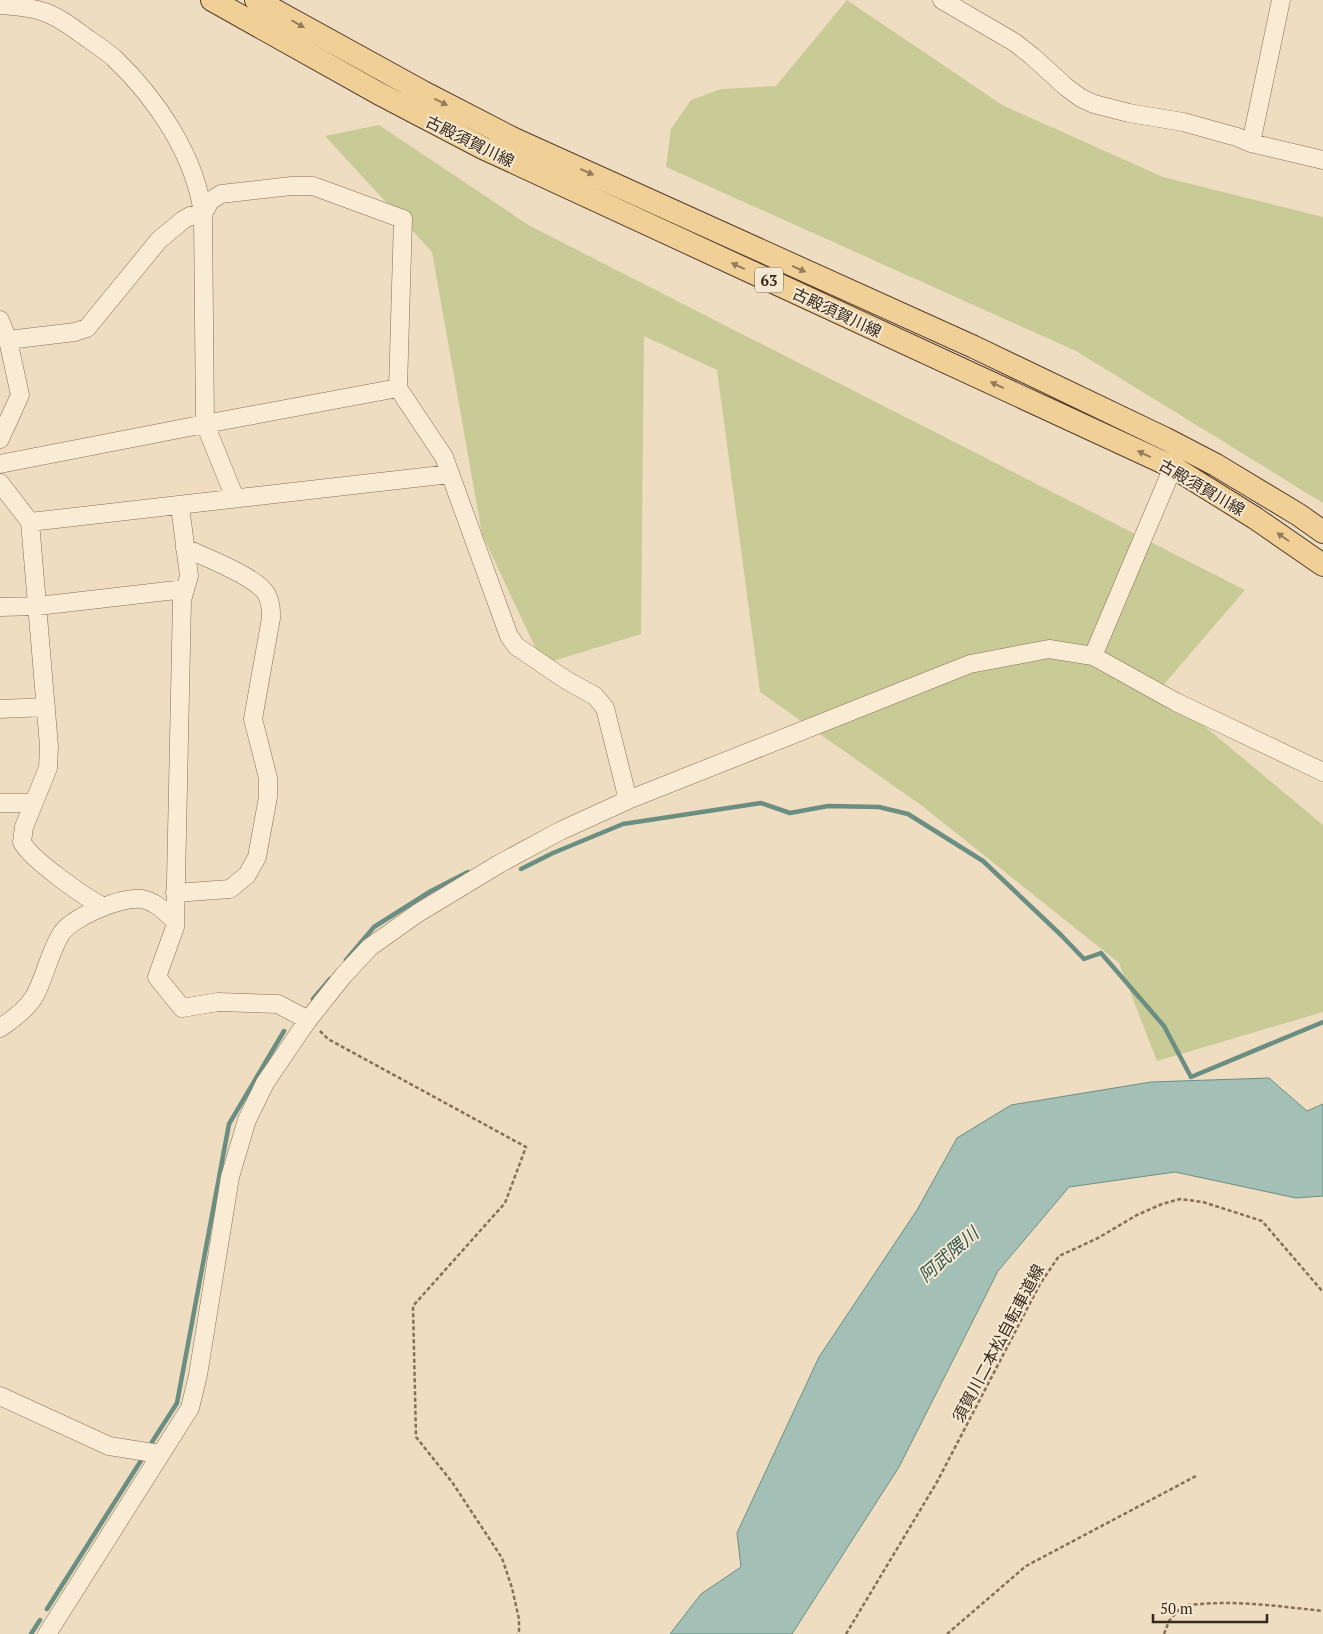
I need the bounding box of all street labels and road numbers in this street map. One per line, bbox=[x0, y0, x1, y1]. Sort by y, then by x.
street label: 古殿須賀川線 bbox=[422, 110, 518, 172]
road number: 63 bbox=[755, 268, 783, 292]
street label: 古殿須賀川線 bbox=[789, 282, 885, 342]
street label: 古殿須賀川線 bbox=[1155, 453, 1249, 521]
street label: 須賀川二本松自転車道線 bbox=[947, 1260, 1049, 1426]

